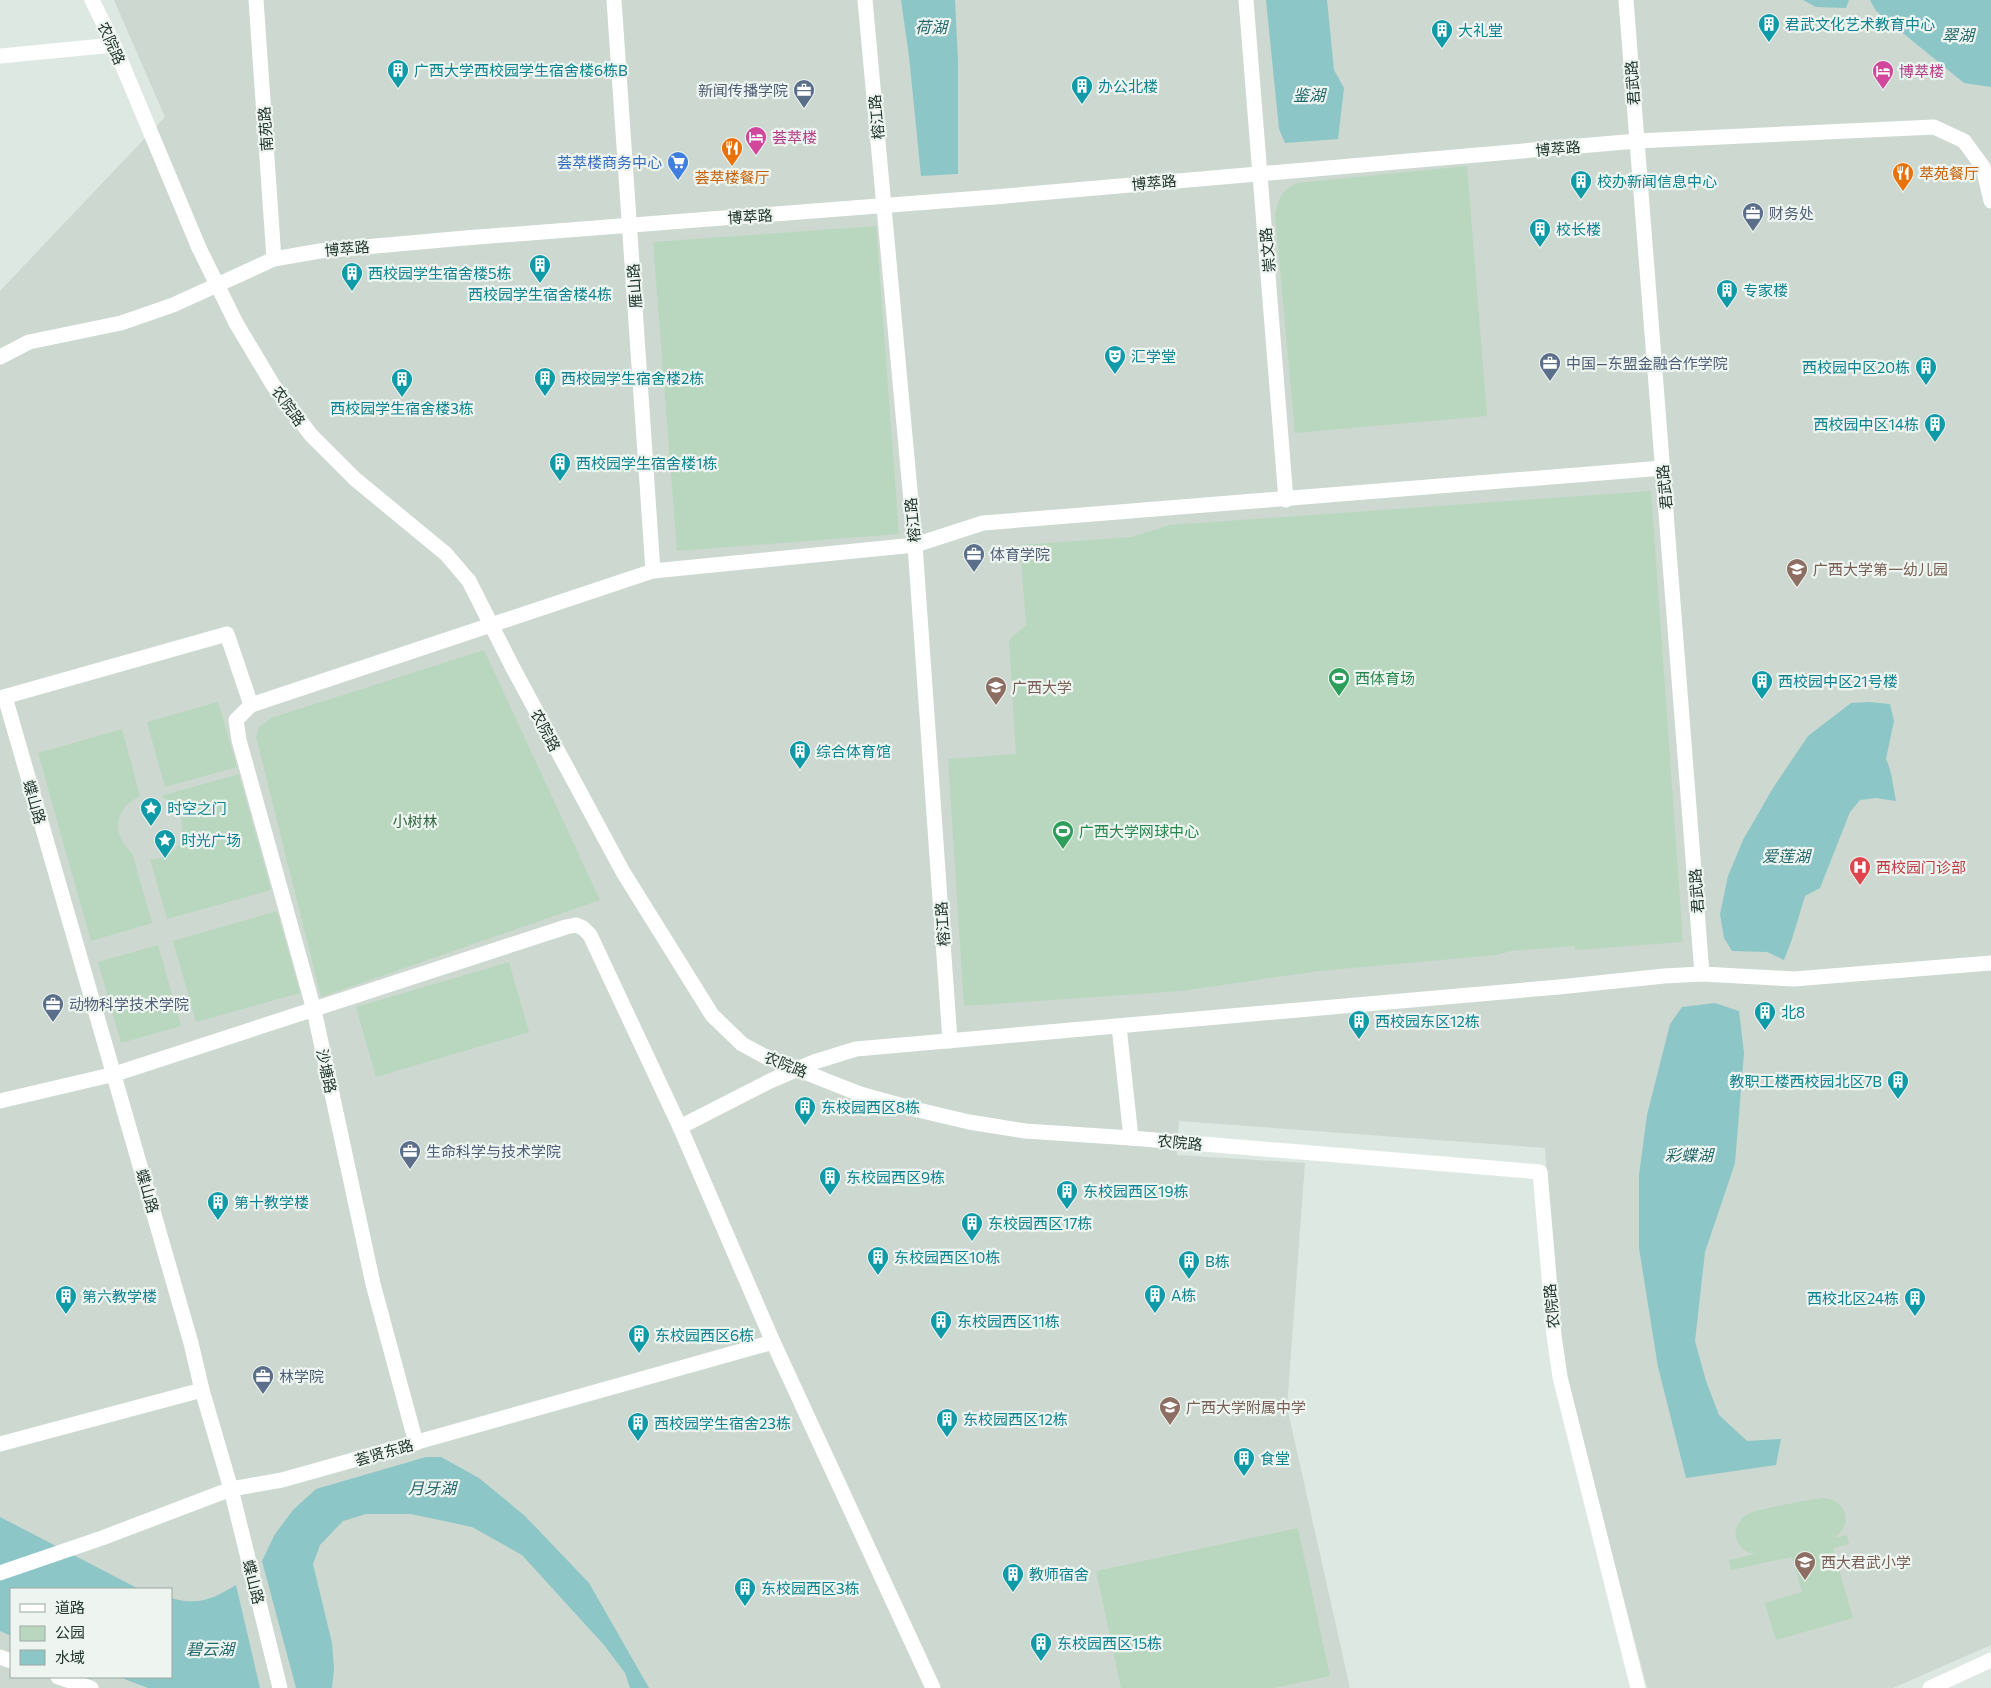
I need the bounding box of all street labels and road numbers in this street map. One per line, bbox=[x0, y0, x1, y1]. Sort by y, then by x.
street label: 农院路 bbox=[95, 19, 129, 67]
street label: 君武路 bbox=[1621, 60, 1643, 106]
street label: 榕江路 bbox=[865, 94, 887, 140]
street label: 南苑路 bbox=[254, 106, 276, 152]
street label: 博萃路 bbox=[1535, 137, 1581, 159]
street label: 博萃路 bbox=[1131, 171, 1177, 193]
street label: 博萃路 bbox=[727, 205, 773, 227]
street label: 崇文路 bbox=[1256, 227, 1278, 273]
street label: 博萃路 bbox=[324, 237, 370, 259]
street label: 雁山路 bbox=[623, 263, 645, 309]
street label: 农院路 bbox=[268, 383, 310, 429]
street label: 君武路 bbox=[1653, 464, 1675, 510]
street label: 榕江路 bbox=[901, 497, 923, 543]
street label: 农院路 bbox=[527, 706, 565, 754]
street label: 蝶山路 bbox=[20, 778, 50, 826]
street label: 君武路 bbox=[1685, 868, 1707, 914]
street label: 榕江路 bbox=[931, 901, 953, 947]
street label: 沙塘路 bbox=[314, 1047, 340, 1095]
street label: 农院路 bbox=[762, 1047, 810, 1081]
street label: 农院路 bbox=[1157, 1131, 1203, 1153]
street label: 蝶山路 bbox=[133, 1167, 163, 1215]
street label: 农院路 bbox=[1540, 1283, 1562, 1329]
street label: 荟贤东路 bbox=[353, 1435, 415, 1469]
street label: 蝶山路 bbox=[240, 1558, 268, 1606]

